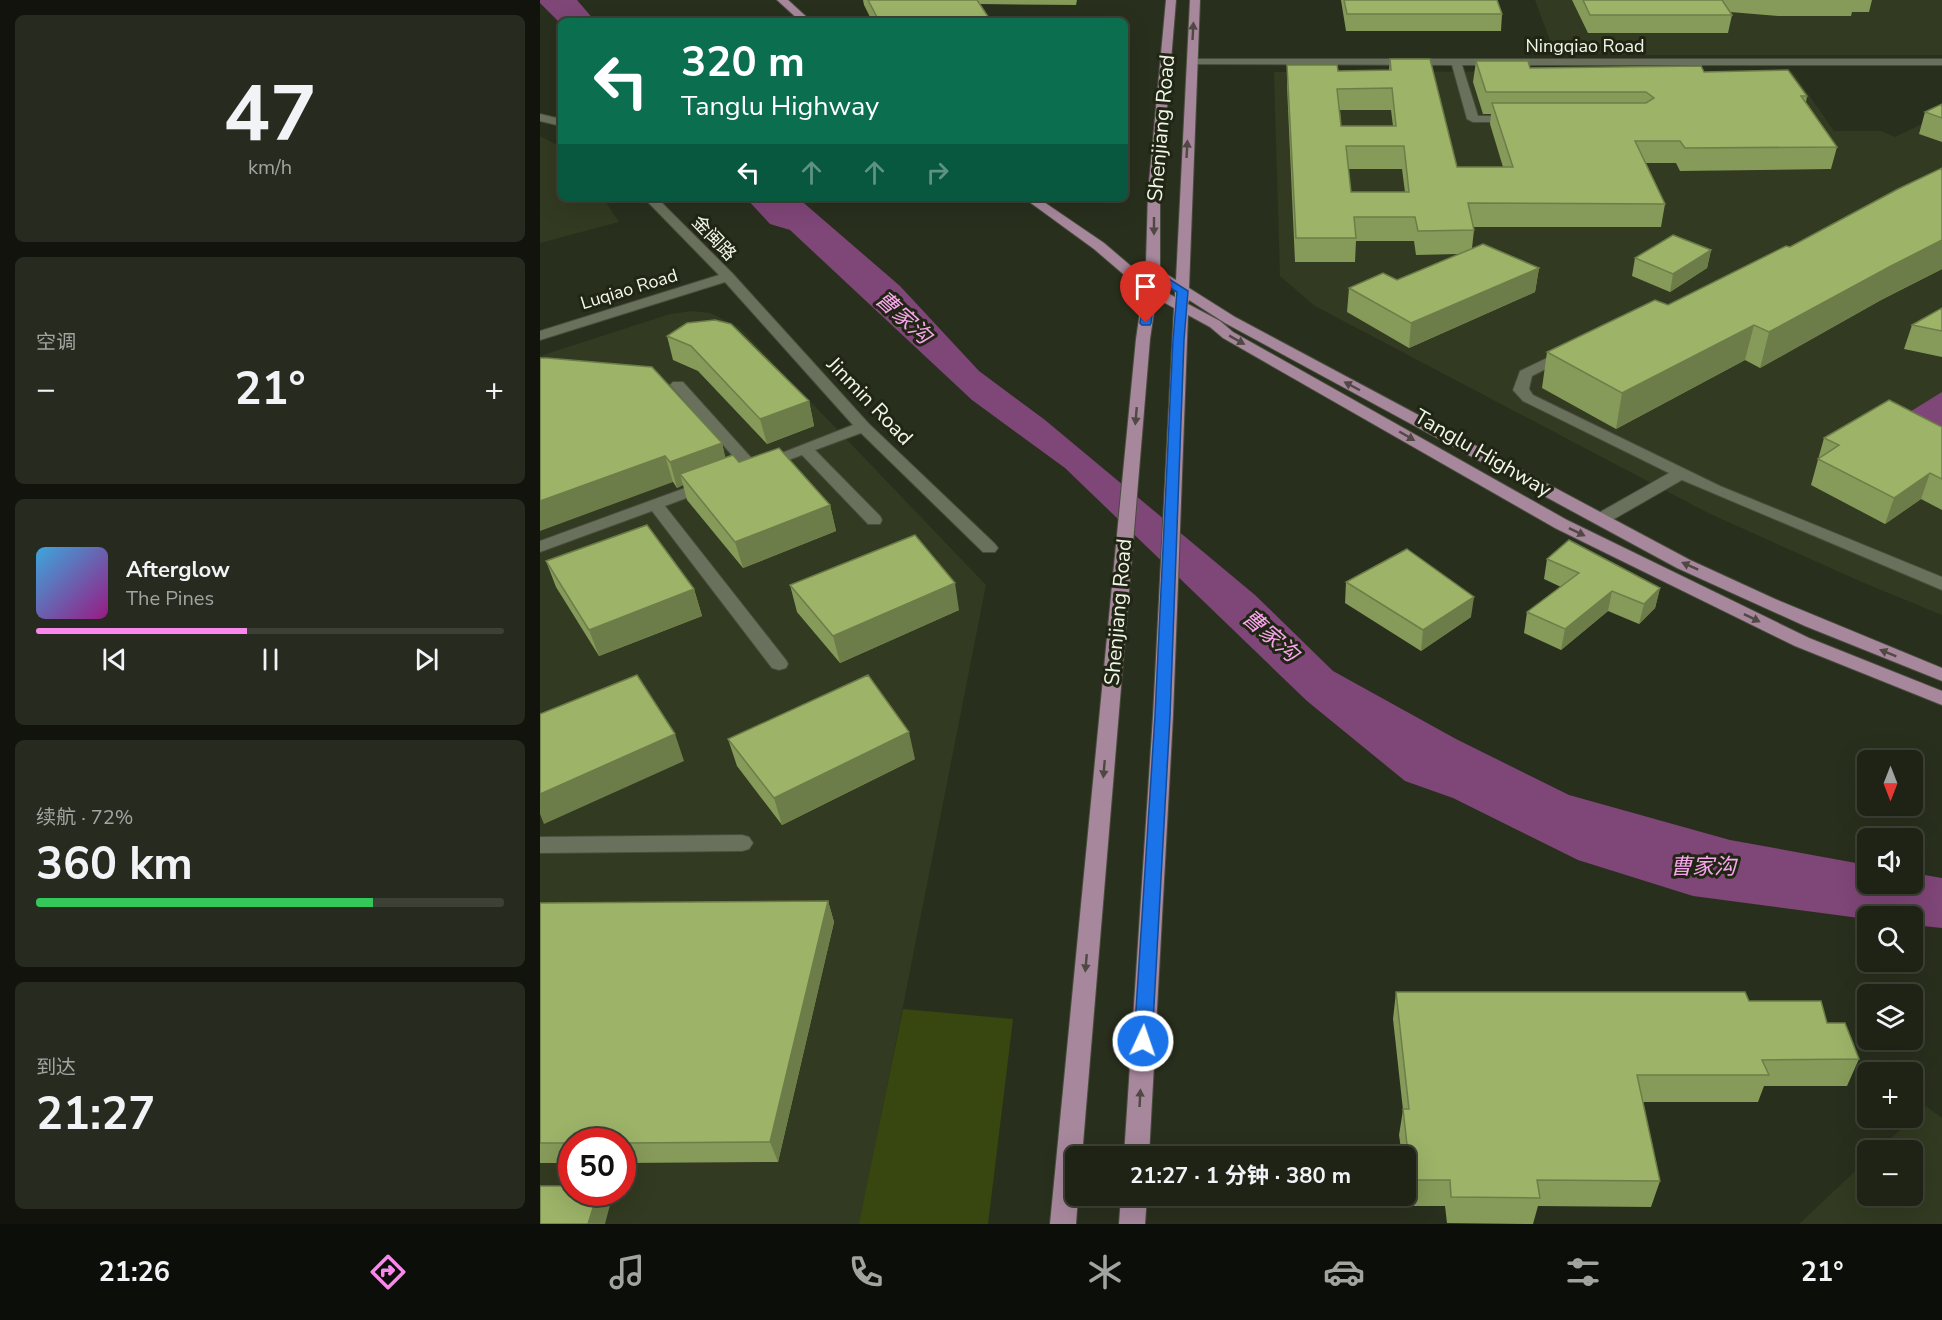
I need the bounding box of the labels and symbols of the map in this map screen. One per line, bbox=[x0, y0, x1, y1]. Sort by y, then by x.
one-way arrow bbox=[1188, 22, 1197, 41]
street label: Ningqiao Road bbox=[1526, 34, 1645, 58]
street label: Shenjiang Road bbox=[1141, 53, 1181, 203]
one-way arrow bbox=[1183, 139, 1192, 158]
street label: 金闽路 bbox=[687, 210, 741, 266]
one-way arrow bbox=[1149, 216, 1158, 235]
pin bbox=[1120, 261, 1171, 323]
street label: Luqiao Road bbox=[577, 263, 681, 315]
water label: 曹家沟 bbox=[869, 285, 939, 352]
one-way arrow bbox=[1229, 335, 1246, 345]
street label: Jinmin Road bbox=[820, 350, 919, 451]
one-way arrow bbox=[1343, 381, 1360, 391]
street label: Tanglu Highway bbox=[1409, 402, 1557, 504]
one-way arrow bbox=[1131, 407, 1141, 426]
one-way arrow bbox=[1399, 431, 1416, 441]
one-way arrow bbox=[1568, 527, 1585, 536]
street label: Shenjiang Road bbox=[1098, 537, 1138, 687]
one-way arrow bbox=[1682, 562, 1699, 571]
water label: 曹家沟 bbox=[1236, 603, 1307, 670]
one-way arrow bbox=[1743, 612, 1761, 622]
one-way arrow bbox=[1878, 648, 1896, 658]
north arrow bbox=[1857, 750, 1923, 816]
one-way arrow bbox=[1099, 759, 1109, 778]
water label: 曹家沟 bbox=[1670, 852, 1738, 882]
one-way arrow bbox=[1081, 953, 1091, 972]
position arrow bbox=[1111, 1009, 1175, 1073]
one-way arrow bbox=[1135, 1089, 1144, 1108]
speed limit sign: 50 bbox=[558, 1128, 636, 1206]

